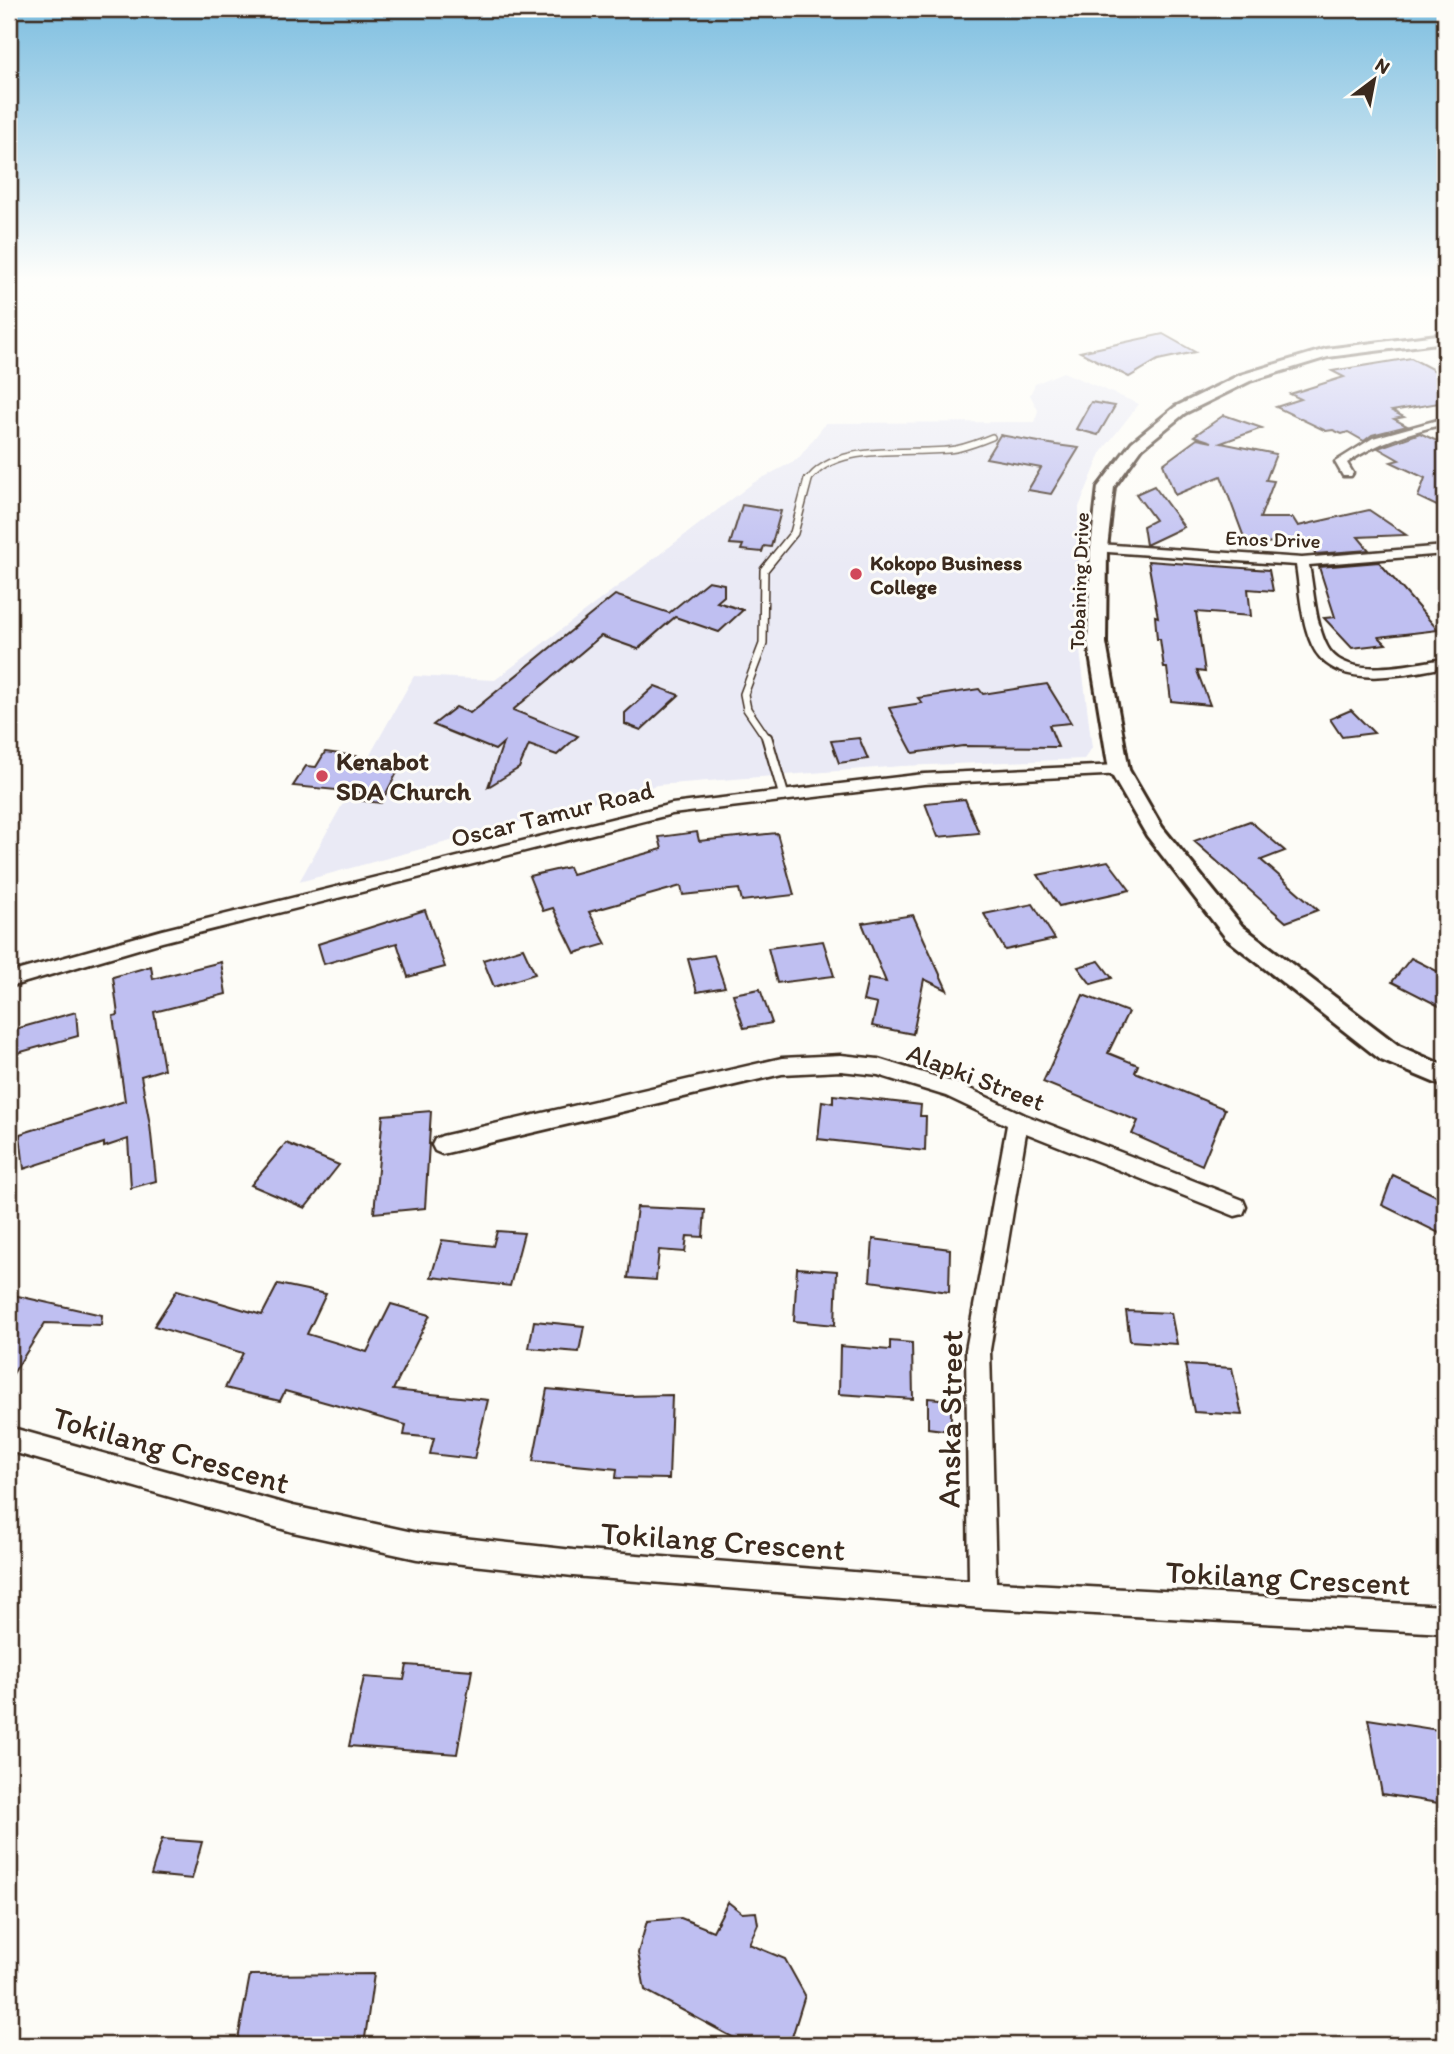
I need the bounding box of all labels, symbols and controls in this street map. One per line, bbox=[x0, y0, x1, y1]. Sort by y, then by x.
north arrow bbox=[1338, 46, 1408, 116]
text: N bbox=[1371, 53, 1394, 79]
street label: Tobaining Drive bbox=[1064, 512, 1094, 650]
street label: Enos Drive bbox=[1225, 525, 1321, 553]
place label: Kokopo Business College bbox=[870, 550, 1022, 600]
marker: Kokopo Business College bbox=[848, 566, 864, 582]
place label: Kenabot SDA Church bbox=[336, 745, 472, 807]
marker: Kenabot SDA Church bbox=[314, 768, 330, 784]
street label: Oscar Tamur Road bbox=[447, 773, 657, 855]
street label: Alapki Street bbox=[902, 1036, 1050, 1118]
street label: Anska Street bbox=[929, 1330, 971, 1508]
street label: Tokilang Crescent bbox=[48, 1398, 294, 1502]
street label: Tokilang Crescent bbox=[600, 1514, 846, 1568]
street label: Tokilang Crescent bbox=[1165, 1553, 1411, 1603]

